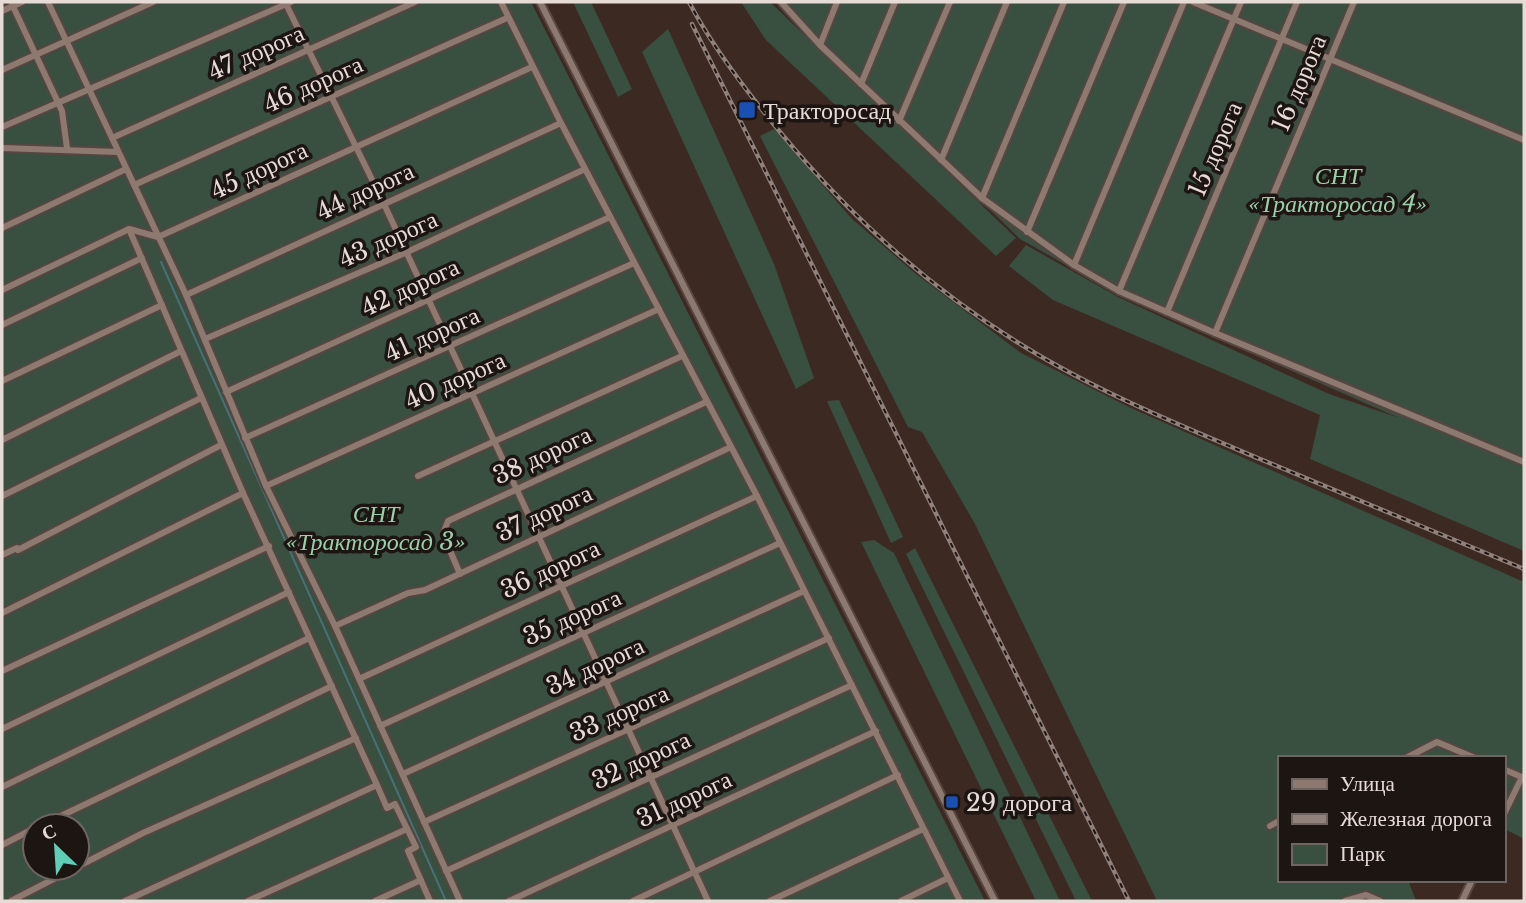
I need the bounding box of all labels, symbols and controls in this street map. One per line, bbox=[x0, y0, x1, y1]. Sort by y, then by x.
street label: 47 дорога bbox=[204, 18, 309, 86]
street label: 16 дорога bbox=[1266, 30, 1332, 135]
street label: 46 дорога bbox=[259, 49, 367, 119]
place label: Тракторосад bbox=[763, 96, 891, 125]
street label: 15 дорога bbox=[1182, 97, 1248, 201]
marker: Тракторосад bbox=[737, 100, 757, 120]
street label: 45 дорога bbox=[206, 135, 312, 205]
street label: 44 дорога bbox=[312, 156, 418, 226]
park label: СНТ «Тракторосад 4» bbox=[1249, 161, 1427, 218]
street label: 43 дорога bbox=[334, 204, 442, 273]
street label: 42 дорога bbox=[357, 252, 464, 322]
street label: 41 дорога bbox=[380, 300, 484, 368]
street label: 40 дорога bbox=[400, 345, 510, 415]
street label: 38 дорога bbox=[488, 420, 596, 490]
street label: 37 дорога bbox=[491, 478, 597, 548]
park label: СНТ «Тракторосад 3» bbox=[286, 499, 466, 556]
street label: 36 дорога bbox=[496, 533, 604, 605]
street label: 35 дорога bbox=[519, 582, 626, 651]
street label: 34 дорога bbox=[542, 631, 649, 701]
street label: 33 дорога bbox=[565, 678, 673, 748]
street label: 32 дорога bbox=[587, 724, 695, 795]
legend bbox=[1278, 756, 1505, 882]
street label: 31 дорога bbox=[632, 764, 736, 834]
text: Улица bbox=[1340, 771, 1395, 797]
place label: 29 дорога bbox=[966, 788, 1072, 817]
marker: 29 дорога bbox=[944, 794, 960, 810]
text: Железная дорога bbox=[1340, 806, 1492, 832]
north arrow bbox=[21, 812, 91, 882]
text: С bbox=[38, 819, 60, 845]
text: Парк bbox=[1340, 841, 1386, 867]

